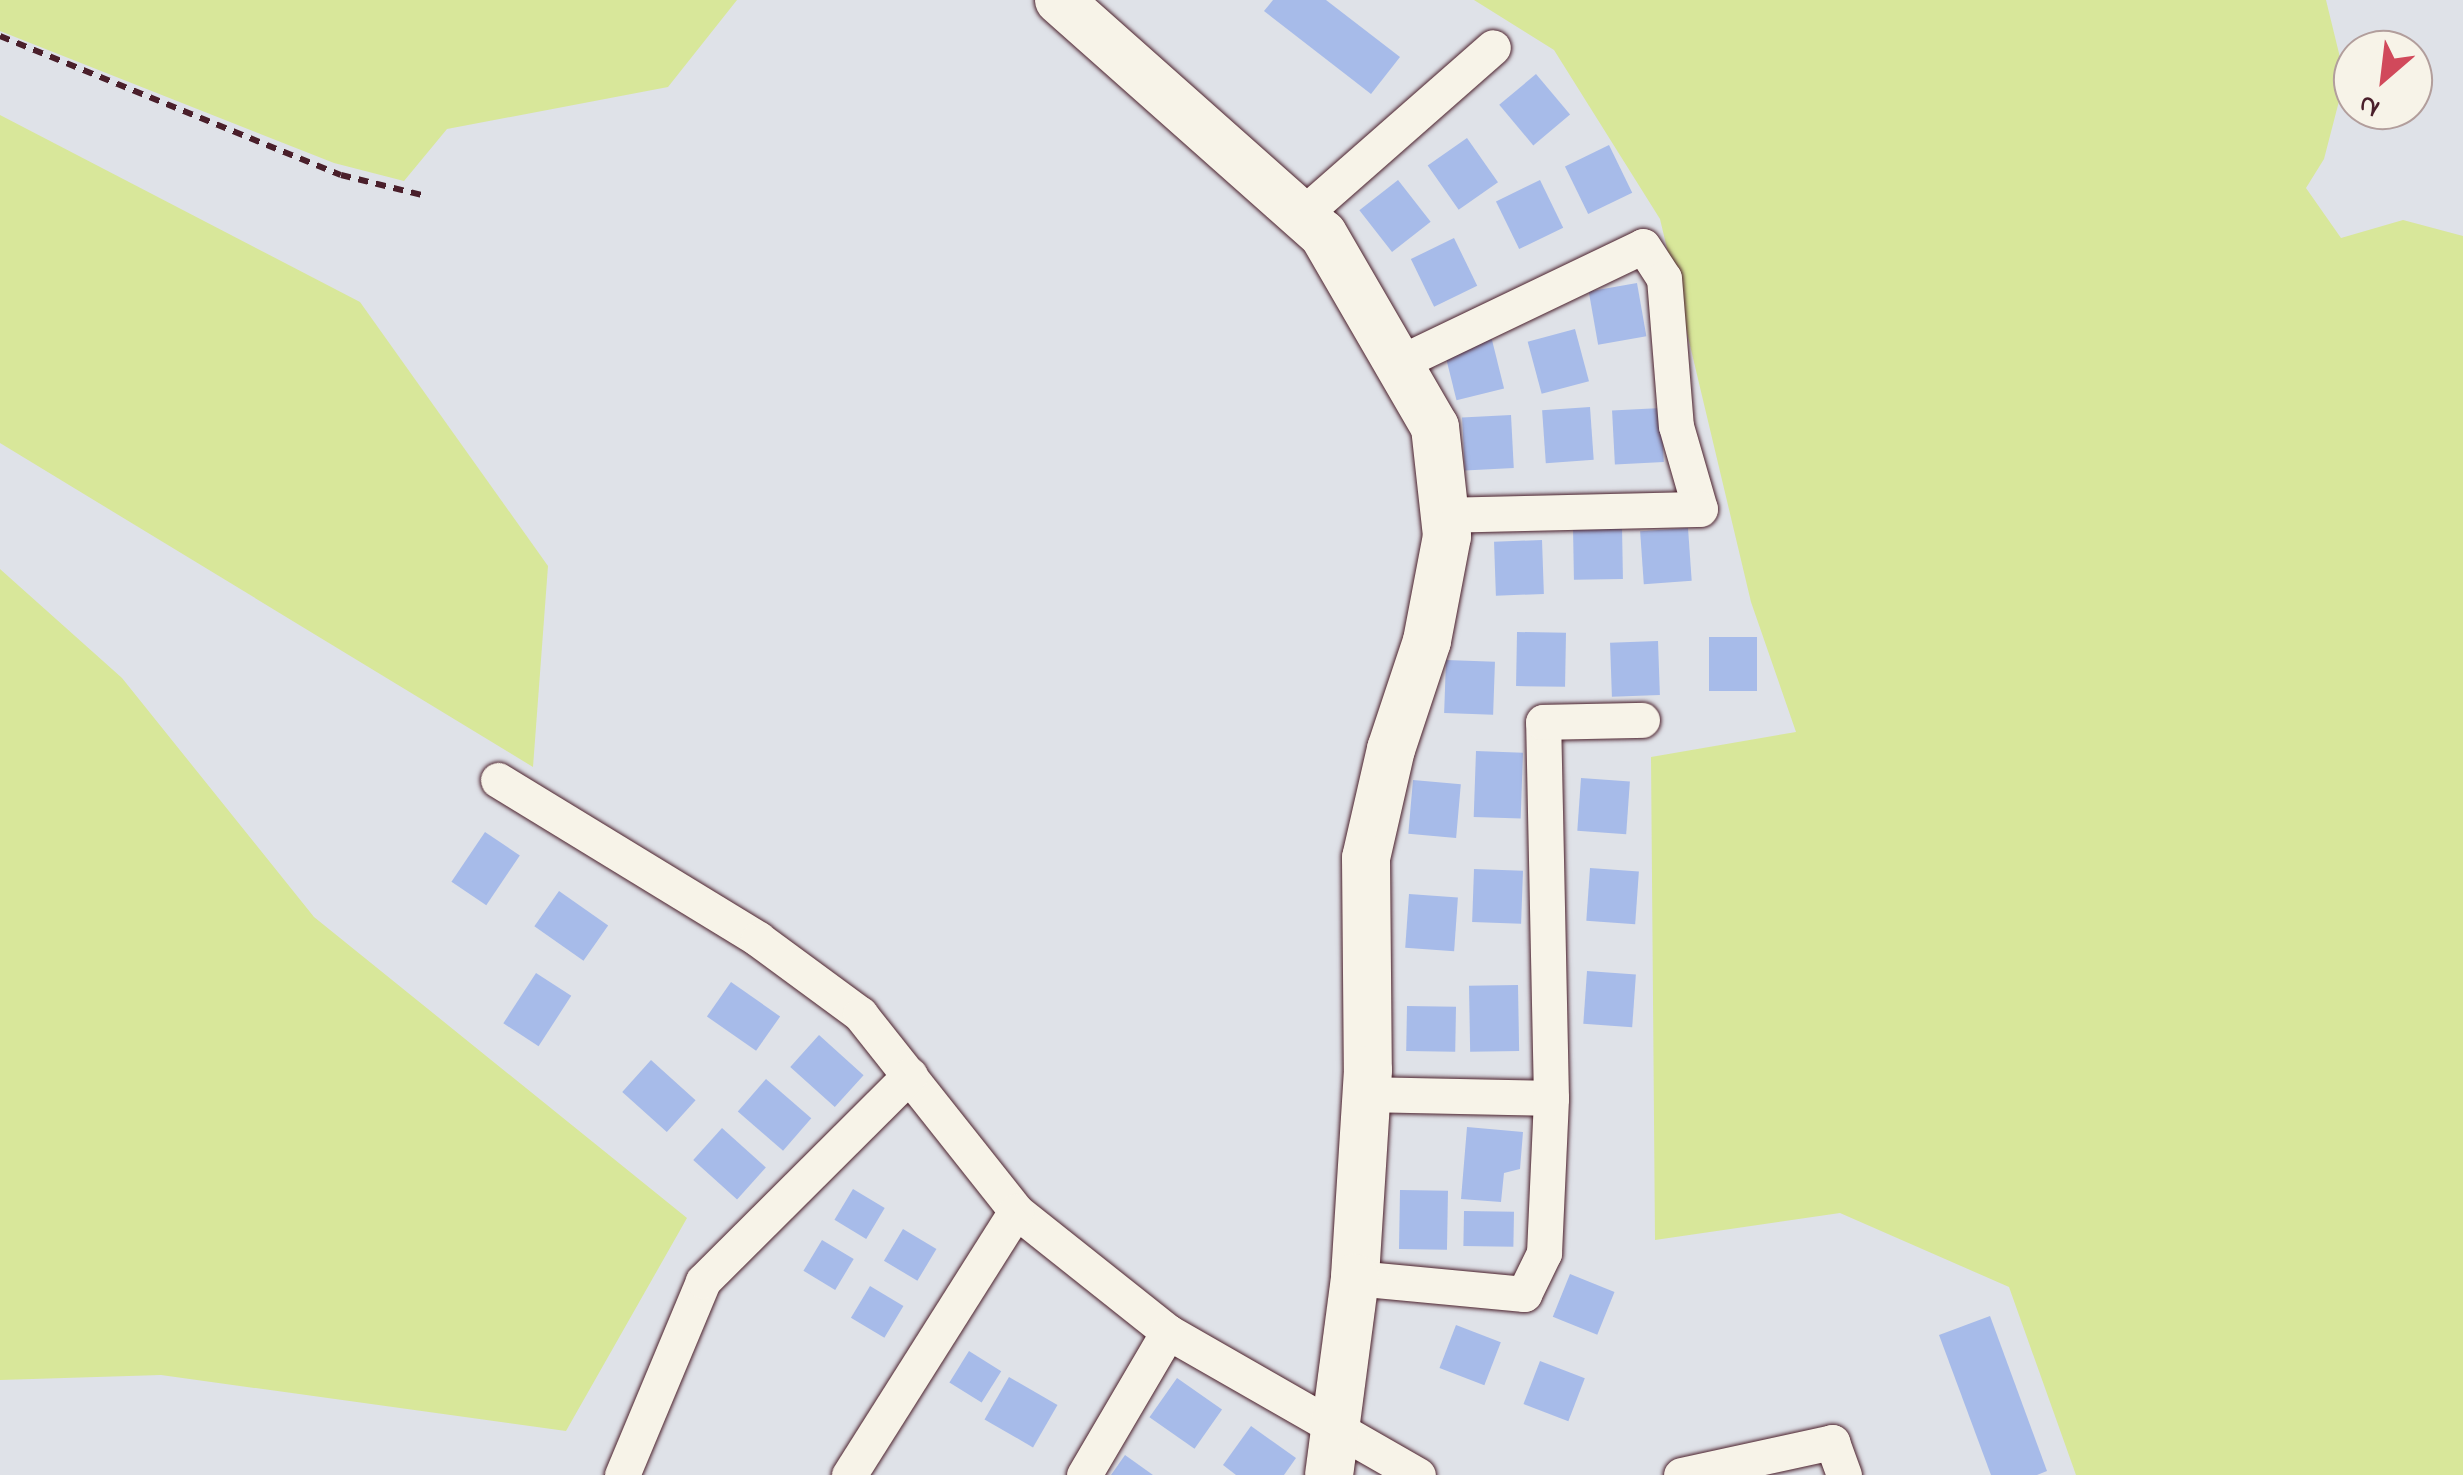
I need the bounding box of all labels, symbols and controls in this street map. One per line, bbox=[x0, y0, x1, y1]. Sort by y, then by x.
north arrow bbox=[2333, 30, 2433, 130]
text: N bbox=[2352, 83, 2388, 128]

